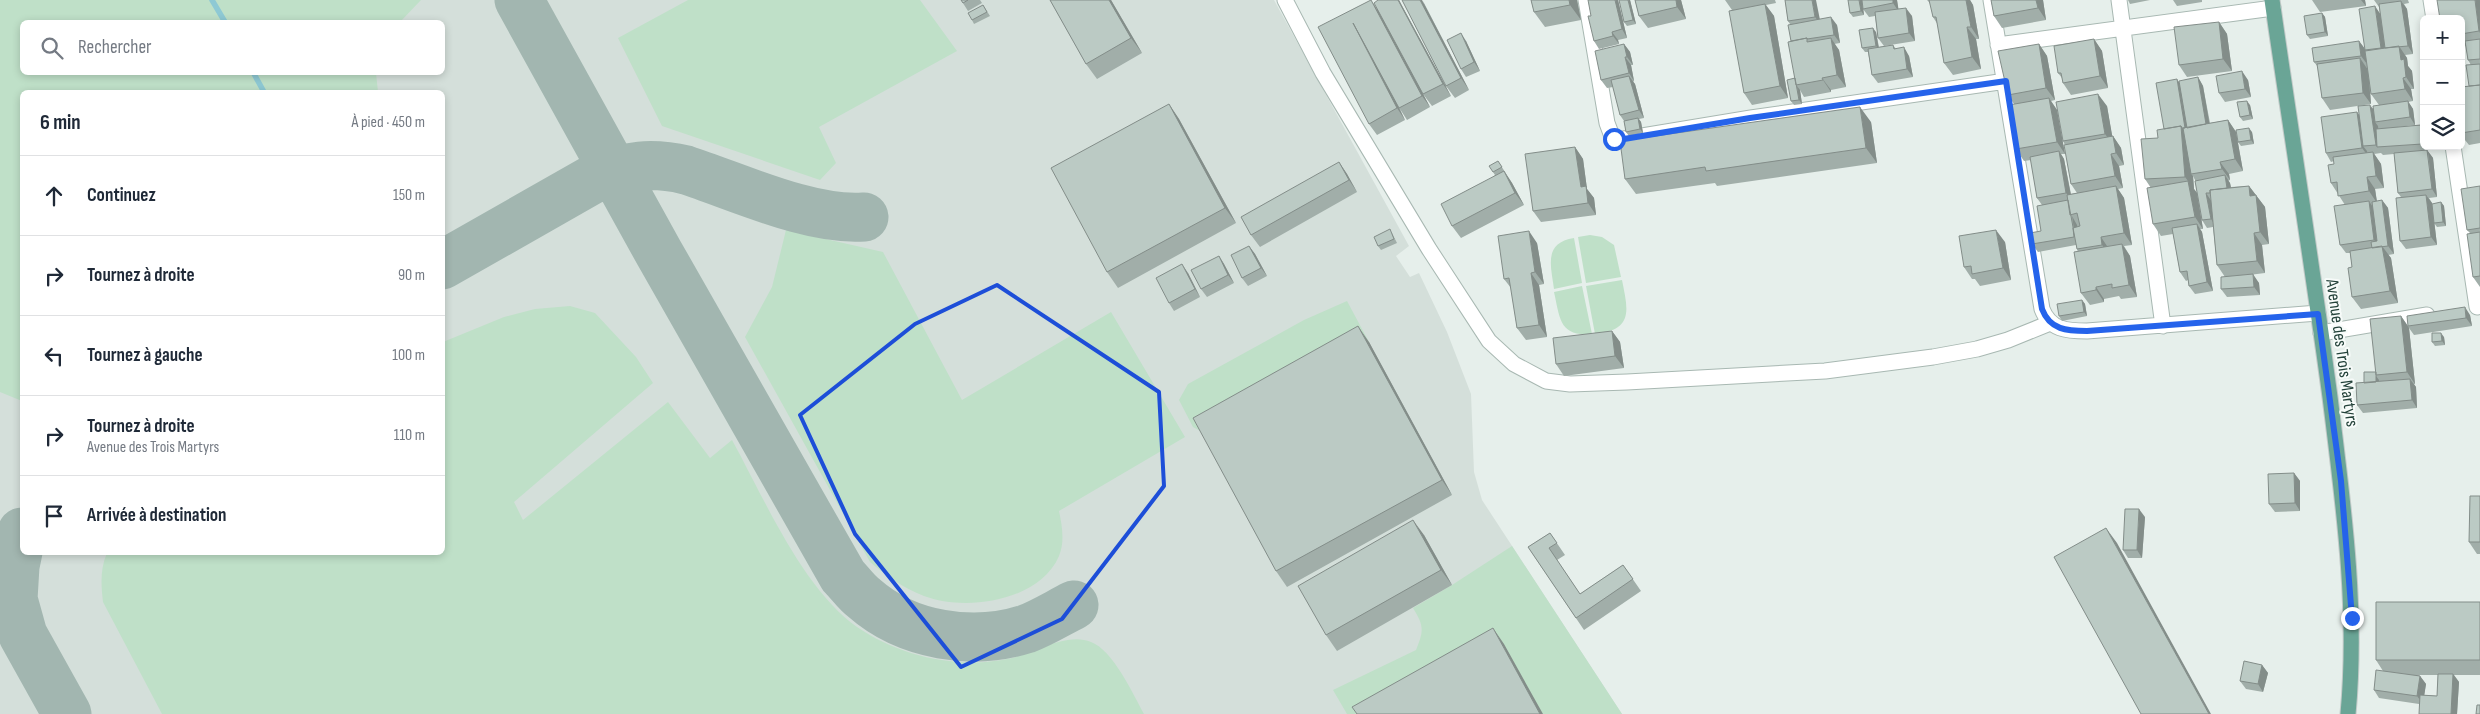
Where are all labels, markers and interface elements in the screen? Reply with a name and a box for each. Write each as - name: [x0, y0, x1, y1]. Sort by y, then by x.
- map controls: [2420, 15, 2465, 150]
- button: +: [2420, 15, 2465, 60]
- search box: [20, 20, 445, 75]
- icon: search: [38, 34, 66, 62]
- text: Rechercher: [78, 36, 152, 59]
- button: −: [2420, 60, 2465, 105]
- button: layers: [2420, 105, 2465, 150]
- text: 6 min: [40, 110, 81, 135]
- text: À pied · 450 m: [352, 113, 425, 132]
- route start: [1603, 128, 1626, 151]
- icon: ahead: [40, 182, 68, 210]
- text: Continuez: [87, 184, 156, 207]
- text: 150 m: [393, 186, 425, 205]
- icon: right: [40, 262, 68, 290]
- text: Tournez à droite: [87, 264, 195, 287]
- text: 90 m: [398, 266, 425, 285]
- street label: Avenue des Trois Martyrs: [2321, 277, 2363, 428]
- icon: left: [40, 342, 68, 370]
- text: Tournez à gauche: [87, 344, 203, 367]
- text: 100 m: [392, 346, 425, 365]
- text: Tournez à droite: [87, 415, 195, 438]
- icon: right: [40, 422, 68, 450]
- text: 110 m: [394, 426, 425, 445]
- text: Avenue des Trois Martyrs: [87, 438, 219, 457]
- icon: arrive: [40, 502, 68, 530]
- text: Arrivée à destination: [87, 504, 227, 527]
- route end: [2341, 607, 2364, 630]

